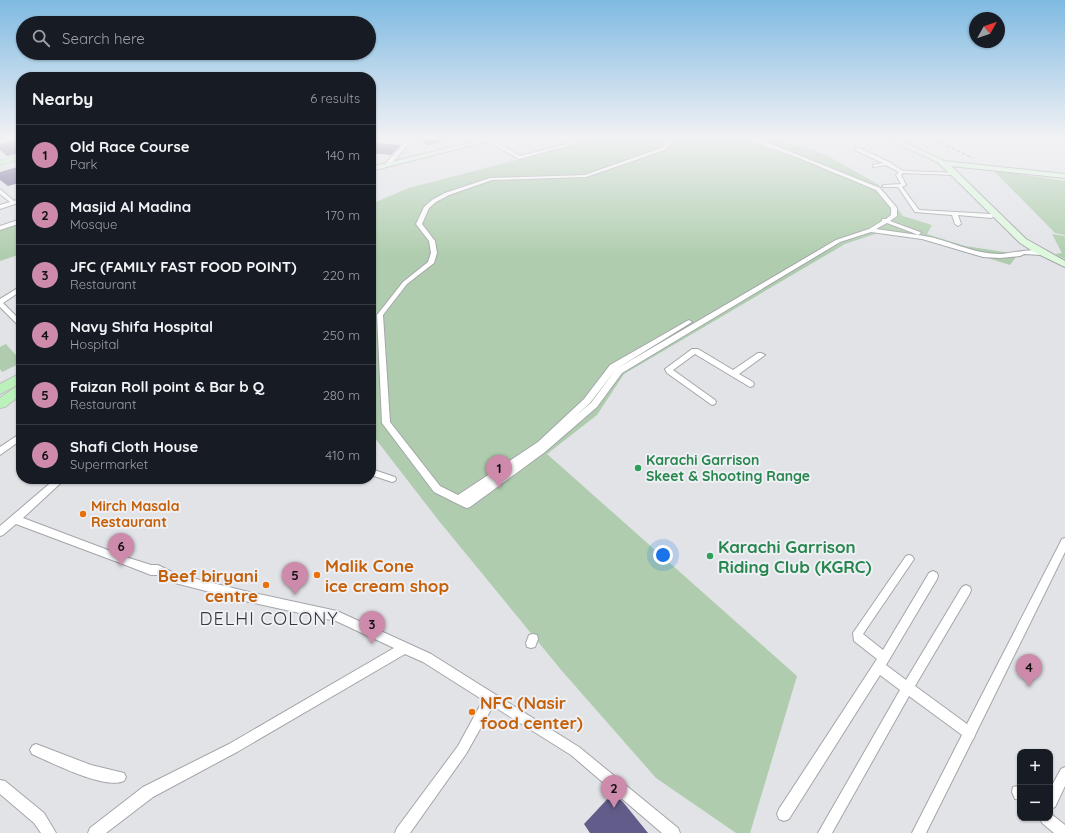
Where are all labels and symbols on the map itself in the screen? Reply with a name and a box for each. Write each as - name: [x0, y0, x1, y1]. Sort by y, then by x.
- north arrow: [969, 12, 1005, 48]
- place label: Karachi Garrison Skeet & Shooting Range: [646, 451, 810, 485]
- pin: 1: [486, 455, 512, 488]
- marker: Karachi Garrison Skeet & Shooting Range: [633, 463, 643, 473]
- place label: Mirch Masala Restaurant: [91, 497, 179, 531]
- marker: Mirch Masala Restaurant: [78, 509, 88, 519]
- pin: 6: [108, 533, 134, 566]
- place label: Karachi Garrison Riding Club (KGRC): [718, 536, 871, 577]
- your location: [653, 545, 673, 565]
- marker: Karachi Garrison Riding Club (KGRC): [705, 551, 715, 561]
- place label: Malik Cone ice cream shop: [325, 555, 449, 596]
- pin: 5: [282, 562, 308, 595]
- place label: Beef biryani centre: [158, 565, 258, 606]
- marker: Malik Cone ice cream shop: [312, 570, 322, 580]
- marker: Beef biryani centre: [261, 580, 271, 590]
- district label: DELHI COLONY: [199, 607, 339, 630]
- pin: 3: [359, 611, 385, 644]
- pin: 4: [1016, 654, 1042, 687]
- place label: NFC (Nasir food center): [480, 692, 583, 733]
- marker: NFC (Nasir food center): [467, 707, 477, 717]
- pin: 2: [601, 775, 627, 808]

